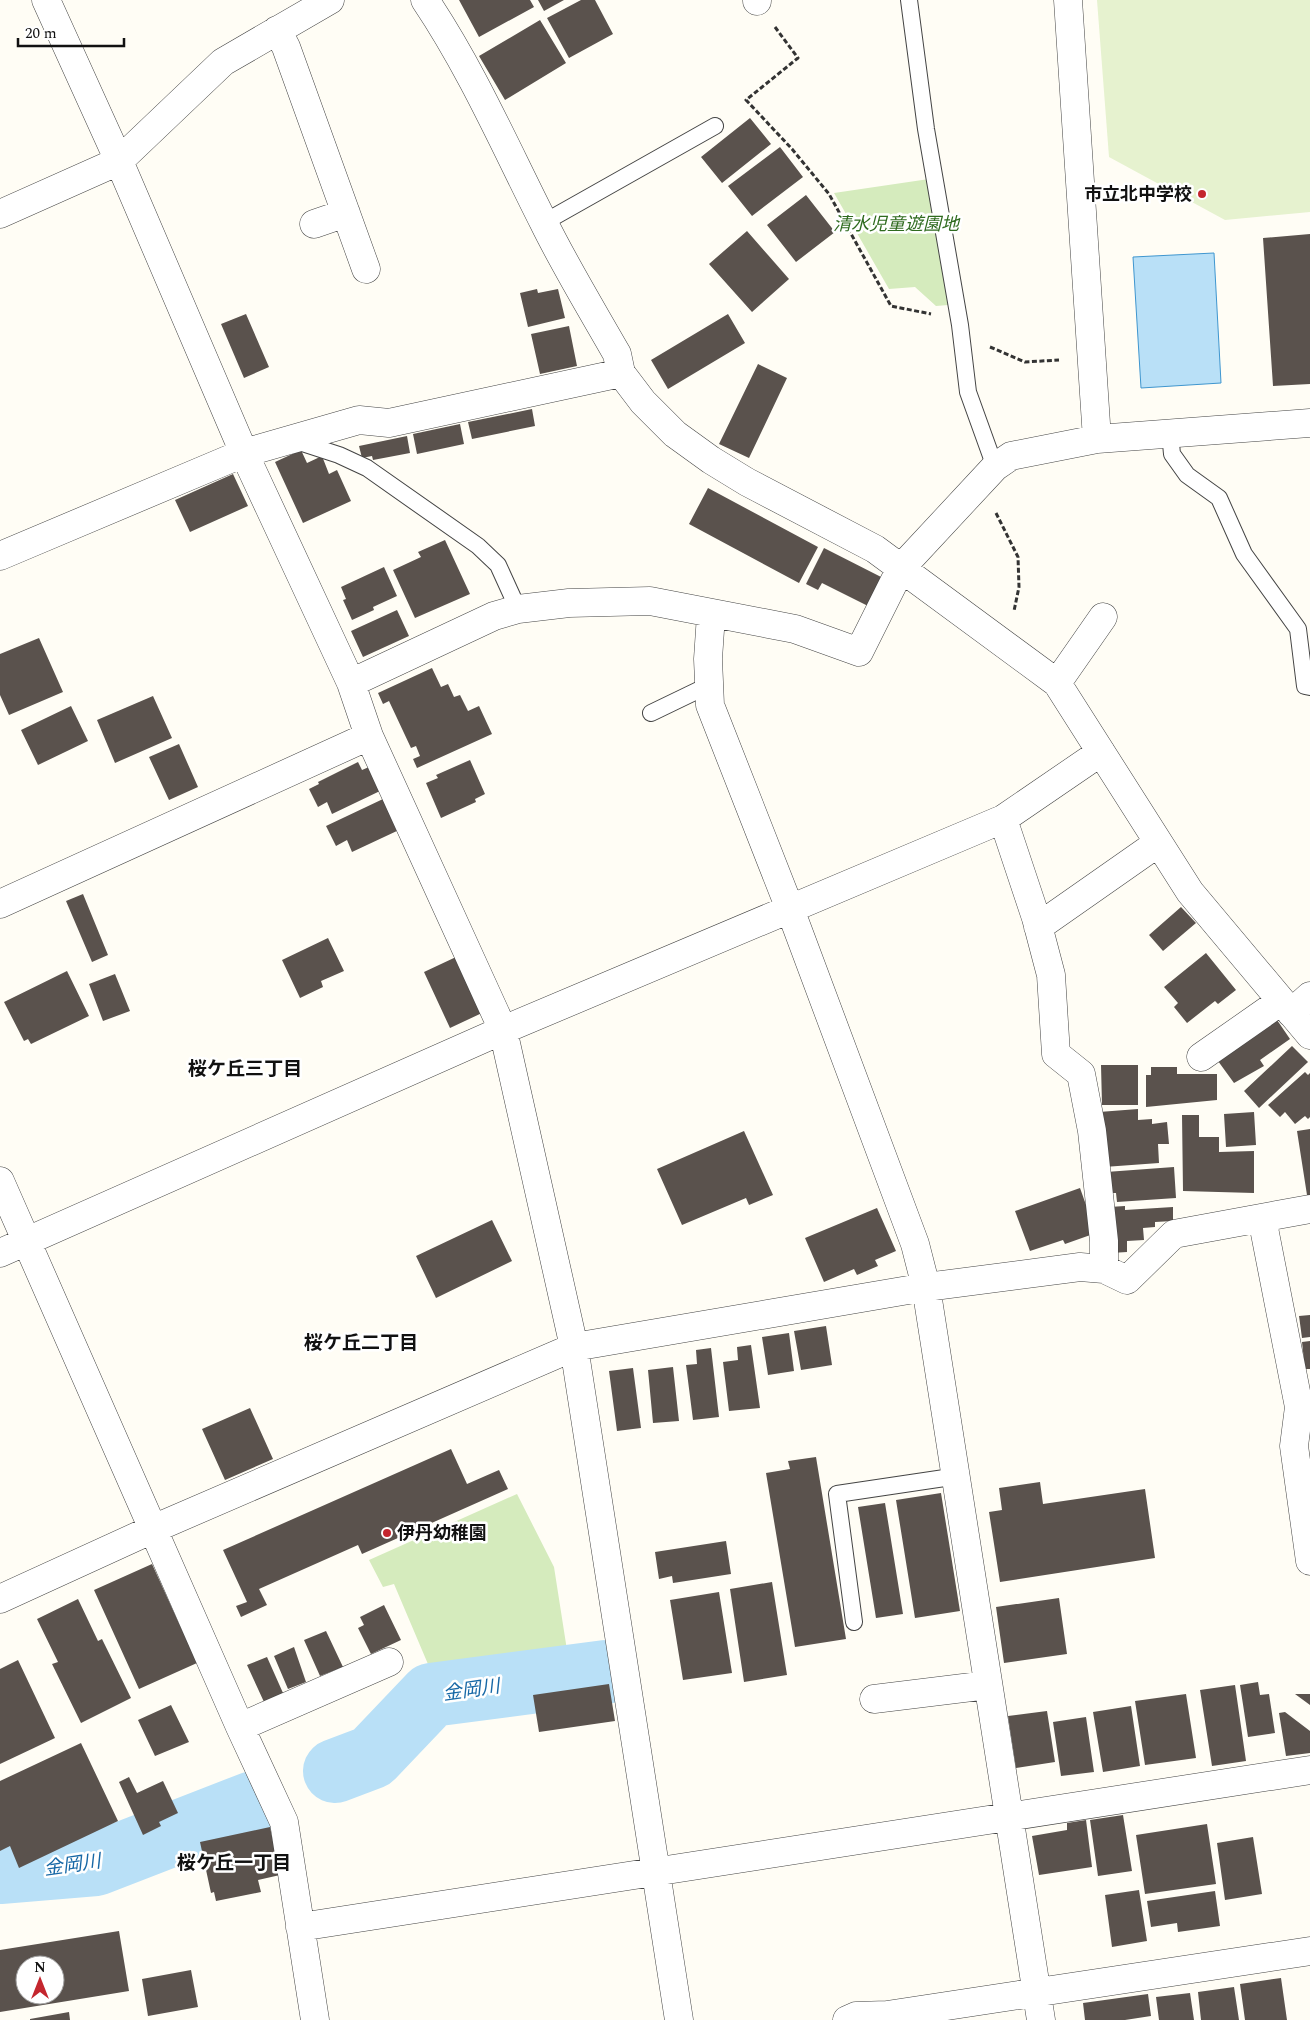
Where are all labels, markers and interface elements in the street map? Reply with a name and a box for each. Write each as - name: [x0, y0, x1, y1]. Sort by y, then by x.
- scale bar: [18, 15, 124, 47]
- text: 20 m: [25, 22, 57, 45]
- place label: 市立北中学校: [1084, 181, 1192, 208]
- marker: 市立北中学校: [1196, 188, 1208, 200]
- park label: 清水児童遊園地: [833, 211, 961, 238]
- district label: 桜ケ丘三丁目: [188, 1055, 302, 1084]
- district label: 桜ケ丘二丁目: [304, 1329, 418, 1358]
- place label: 伊丹幼稚園: [397, 1520, 487, 1547]
- marker: 伊丹幼稚園: [381, 1527, 393, 1539]
- water label: 金岡川: [441, 1672, 503, 1709]
- water label: 金岡川: [42, 1847, 104, 1884]
- district label: 桜ケ丘一丁目: [177, 1849, 291, 1878]
- north arrow: [15, 1955, 65, 2005]
- text: N: [34, 1957, 46, 1978]

